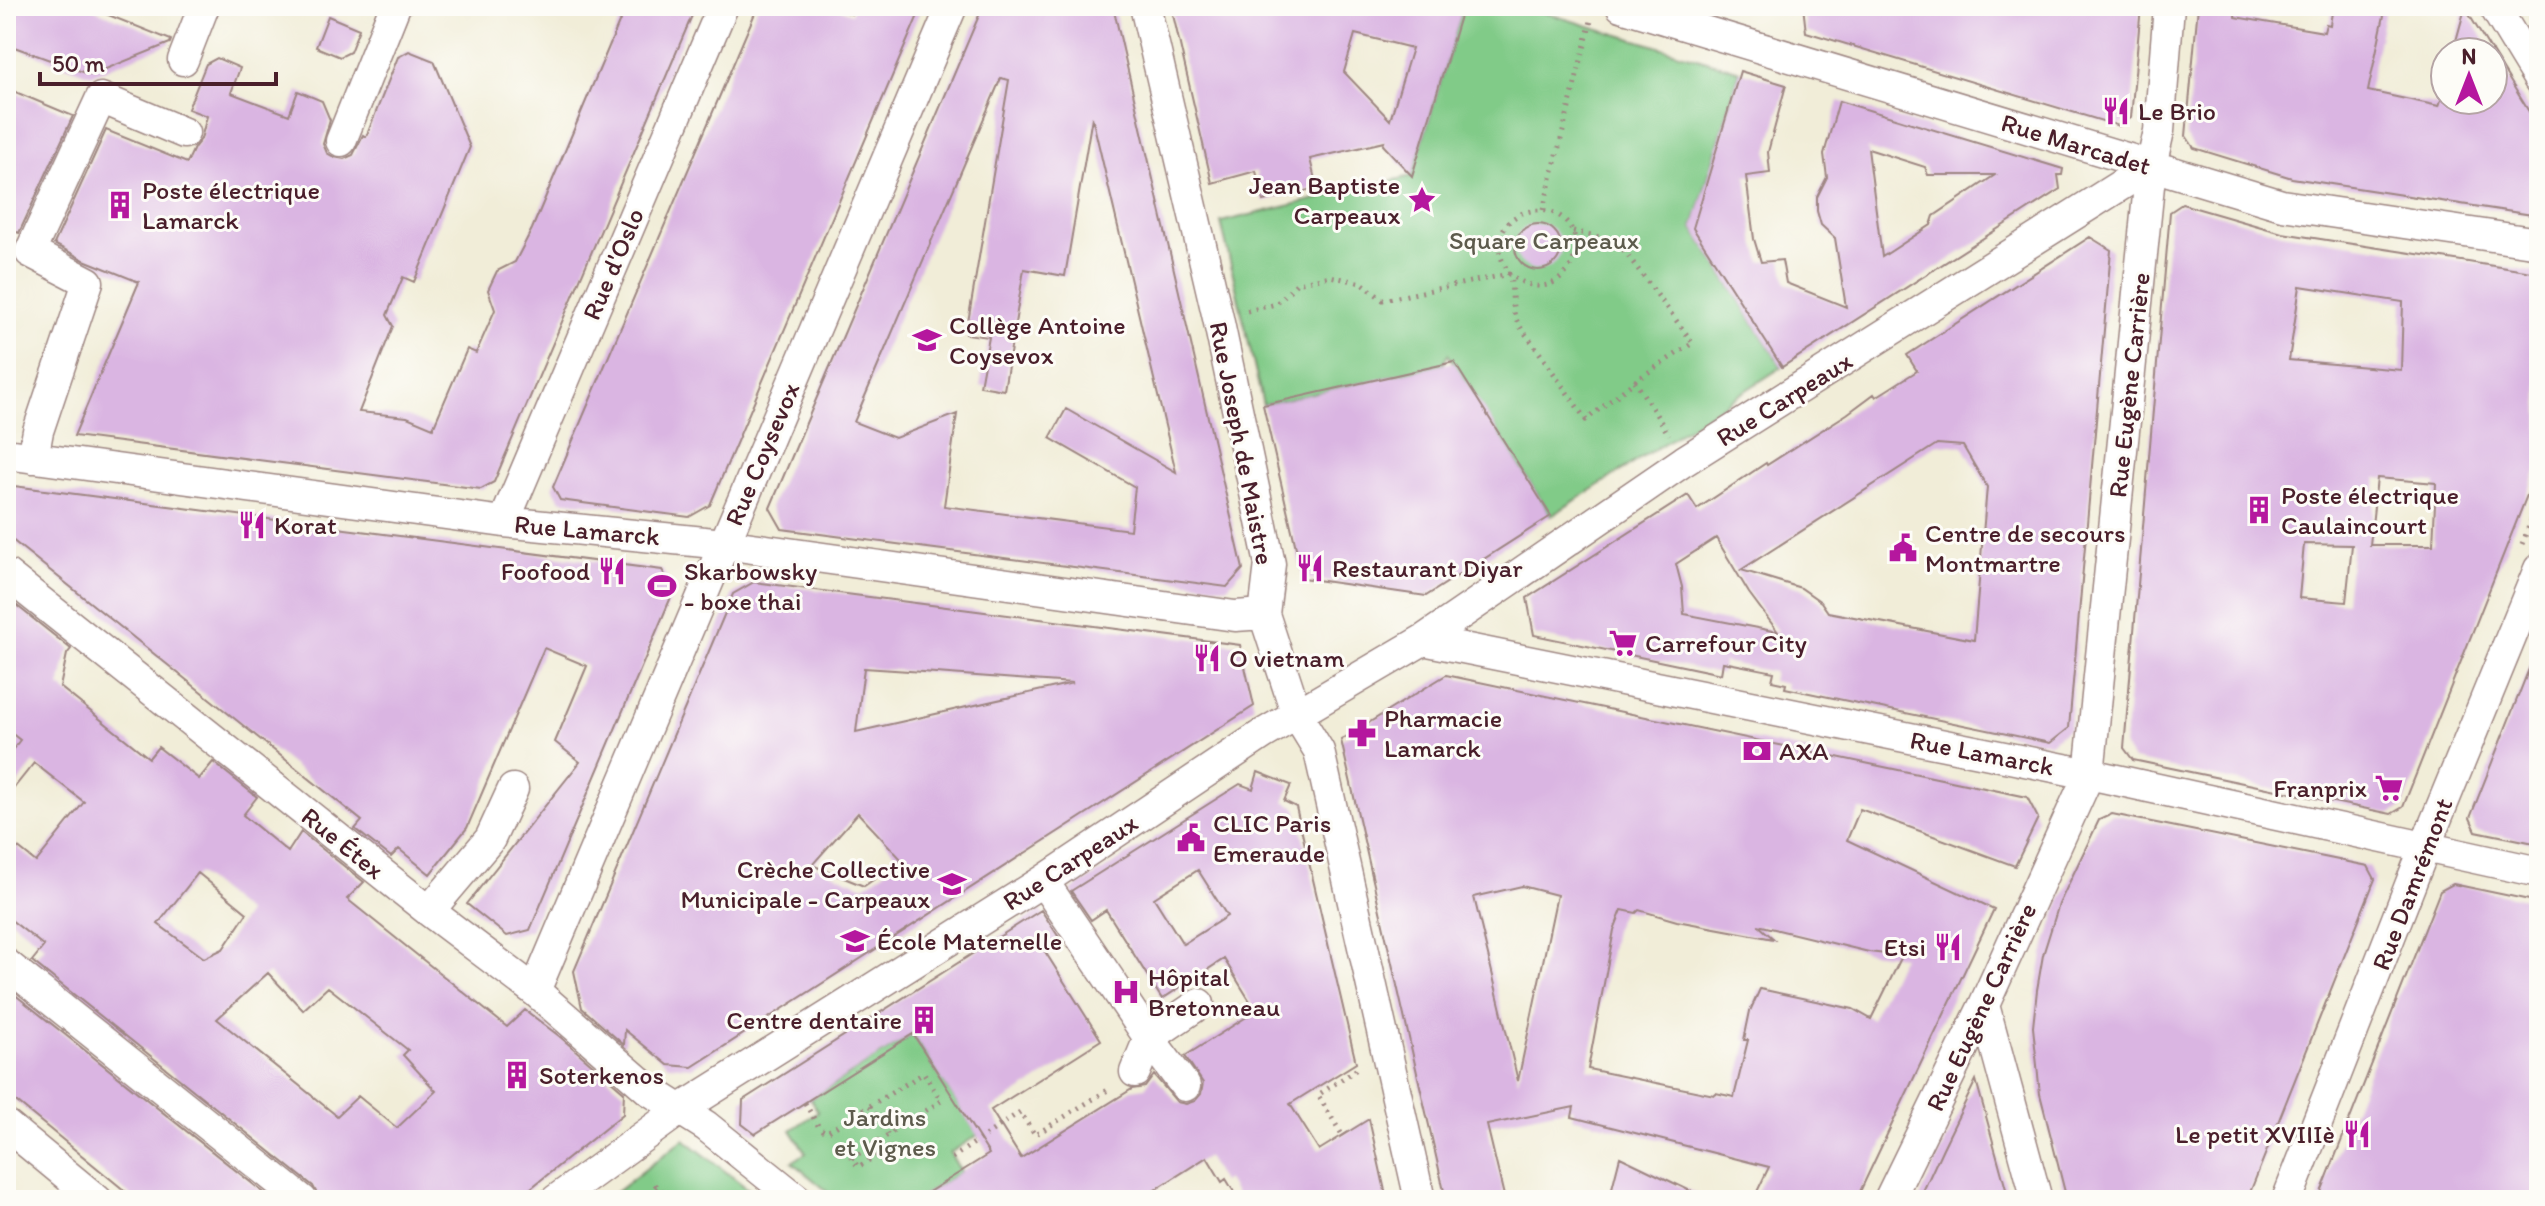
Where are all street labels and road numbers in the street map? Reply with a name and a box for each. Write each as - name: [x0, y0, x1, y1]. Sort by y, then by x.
- street label: Rue Marcadet: [1997, 106, 2155, 182]
- street label: Rue d'Oslo: [575, 203, 651, 325]
- street label: Rue Eugène Carrière: [2101, 271, 2157, 499]
- street label: Rue Joseph de Maistre: [1203, 319, 1281, 567]
- street label: Rue Carpeaux: [1710, 345, 1858, 453]
- street label: Rue Coysevox: [717, 377, 807, 530]
- street label: Rue Lamarck: [513, 508, 662, 552]
- street label: Rue Lamarck: [1907, 723, 2057, 783]
- street label: Rue Damrémont: [2364, 793, 2460, 975]
- street label: Rue Étex: [295, 800, 391, 886]
- street label: Rue Carpeaux: [997, 807, 1143, 917]
- street label: Rue Eugène Carrière: [1919, 898, 2043, 1116]

